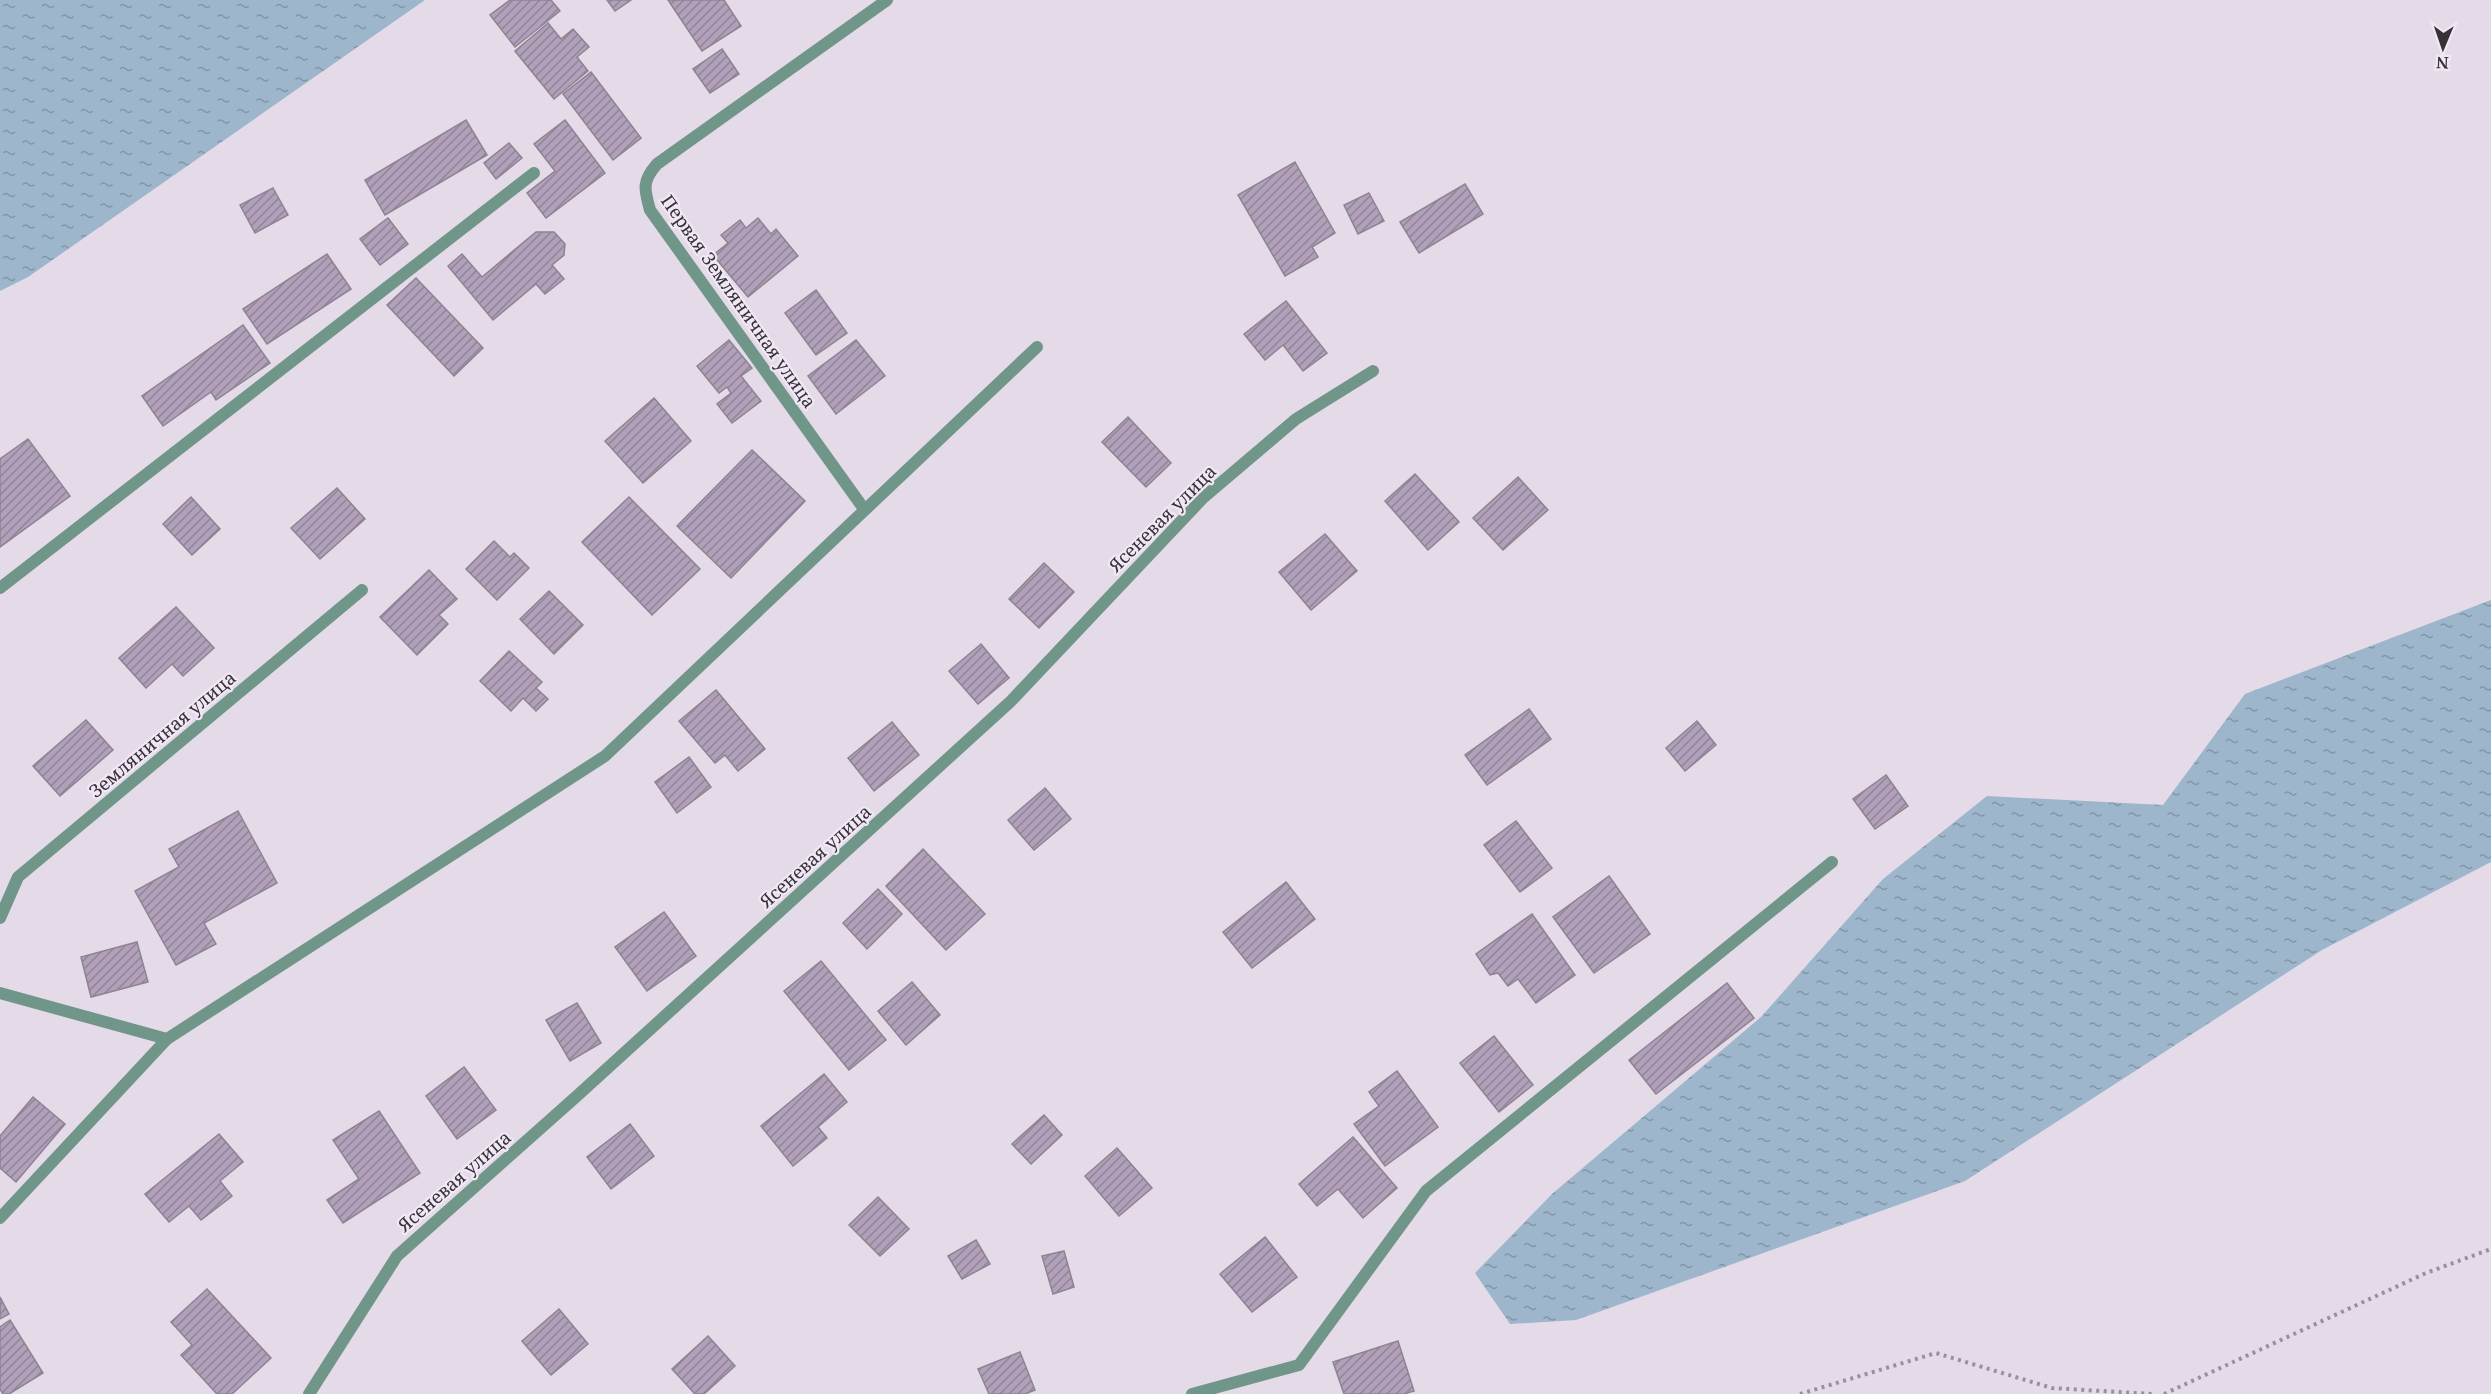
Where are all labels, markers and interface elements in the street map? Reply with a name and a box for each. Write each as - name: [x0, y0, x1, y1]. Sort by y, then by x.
- north arrow: [2413, 18, 2473, 78]
- text: N: [2435, 52, 2449, 74]
- street label: Первая Земляничная улица: [656, 190, 822, 412]
- street label: Ясеневая улица: [1102, 459, 1221, 578]
- street label: Земляничная улица: [83, 665, 241, 803]
- street label: Ясеневая улица: [753, 799, 876, 913]
- street label: Ясеневая улица: [391, 1125, 516, 1238]

